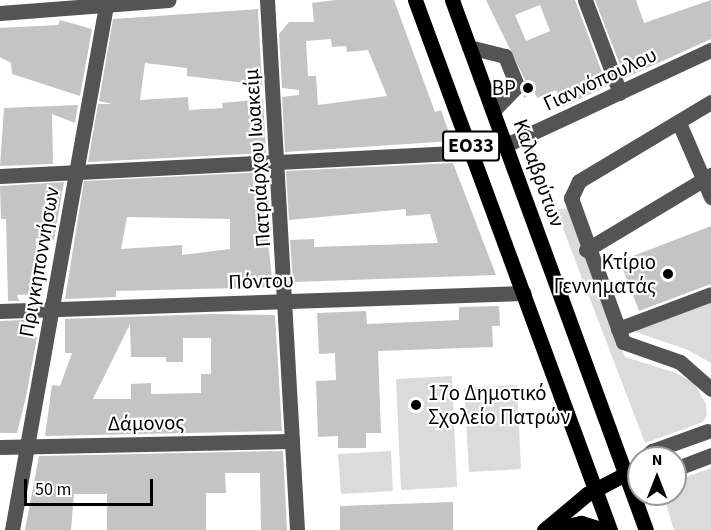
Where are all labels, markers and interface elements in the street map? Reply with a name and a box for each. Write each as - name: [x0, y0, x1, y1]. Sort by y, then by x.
- street label: Γιαννόπουλου: [539, 42, 661, 116]
- street label: Πατριάρχου Ιωακείμ: [238, 68, 276, 248]
- place label: BP: [492, 75, 516, 101]
- marker: BP: [521, 81, 535, 95]
- street label: Καλαβρύτων: [508, 116, 570, 230]
- road number: ΕΟ33: [441, 129, 501, 163]
- street label: Πριγκηποννήσων: [13, 185, 65, 339]
- place label: Κτίριο Γεννηματάς: [554, 249, 656, 299]
- street label: Πόντου: [228, 267, 294, 295]
- marker: Κτίριο Γεννηματάς: [661, 267, 675, 281]
- place label: 17ο Δημοτικό Σχολείο Πατρών: [428, 380, 570, 430]
- marker: 17ο Δημοτικό Σχολείο Πατρών: [409, 398, 423, 412]
- street label: Δάμονος: [107, 410, 185, 436]
- north arrow: [627, 446, 687, 506]
- text: N: [652, 449, 662, 471]
- scale bar: [27, 467, 156, 505]
- text: 50 m: [35, 477, 71, 502]

